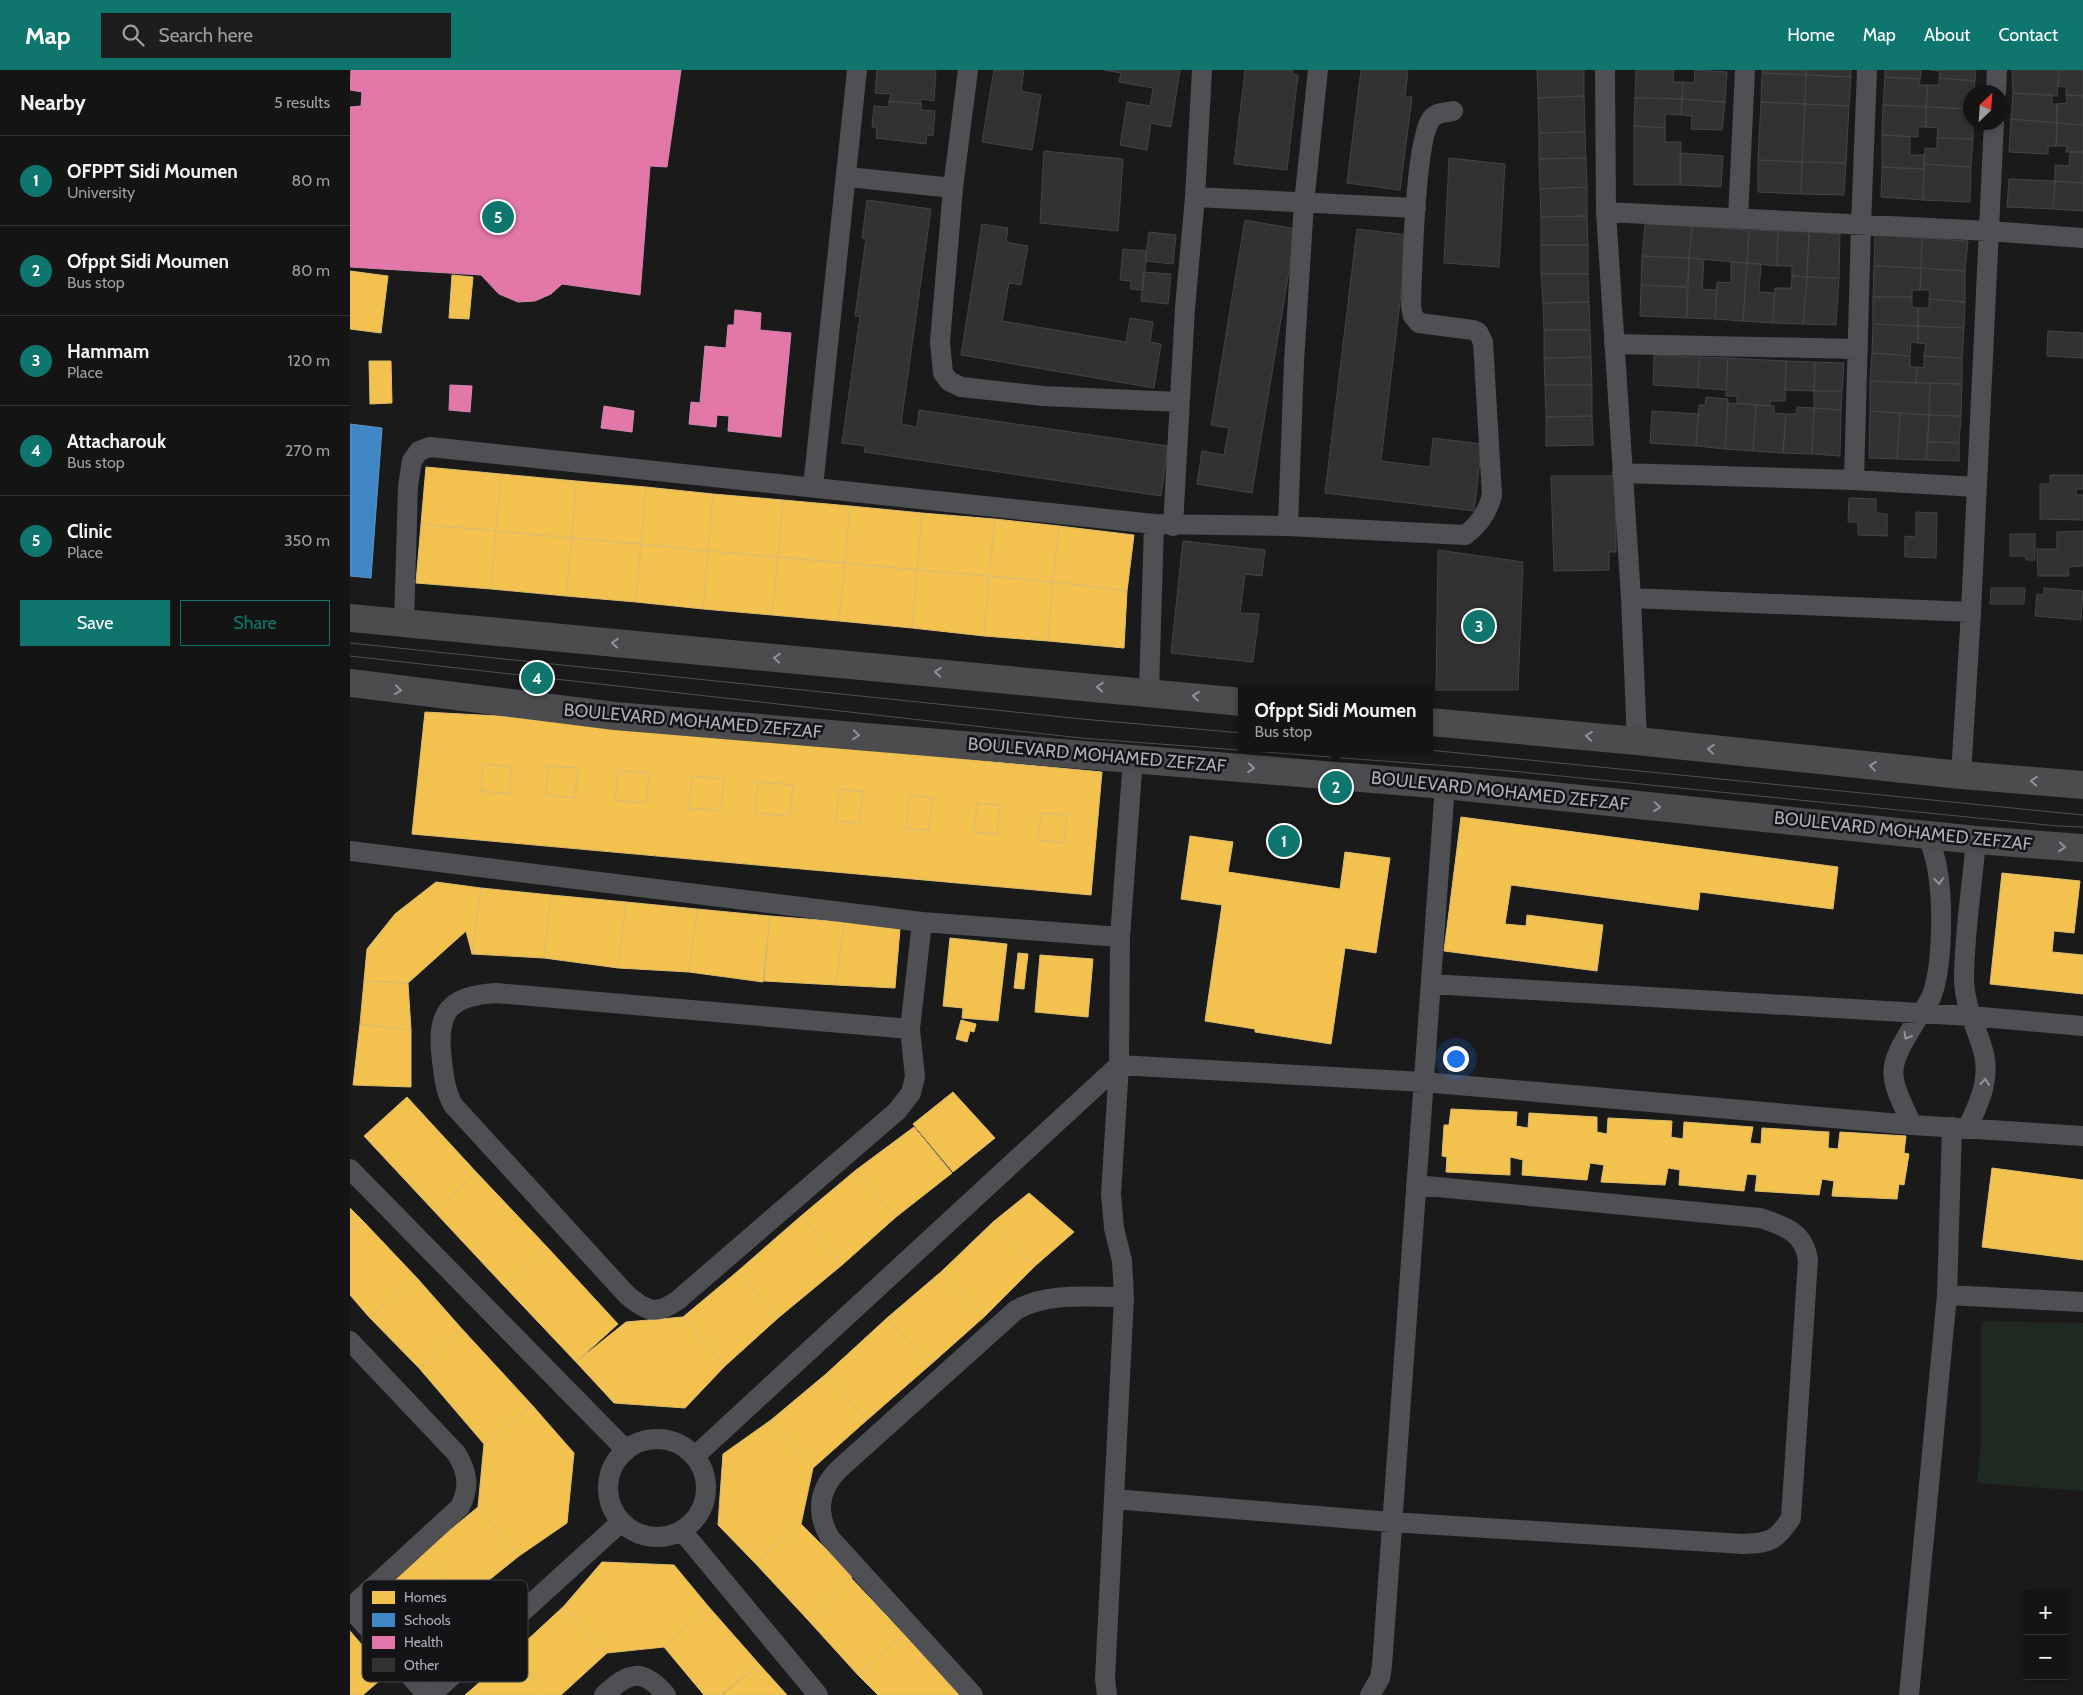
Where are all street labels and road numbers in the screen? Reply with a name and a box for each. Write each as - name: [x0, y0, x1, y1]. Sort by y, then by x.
- street label: BOULEVARD MOHAMED ZEFZAF: [563, 699, 824, 743]
- street label: BOULEVARD MOHAMED ZEFZAF: [967, 733, 1228, 777]
- street label: BOULEVARD MOHAMED ZEFZAF: [1370, 767, 1631, 816]
- street label: BOULEVARD MOHAMED ZEFZAF: [1773, 807, 2034, 856]

